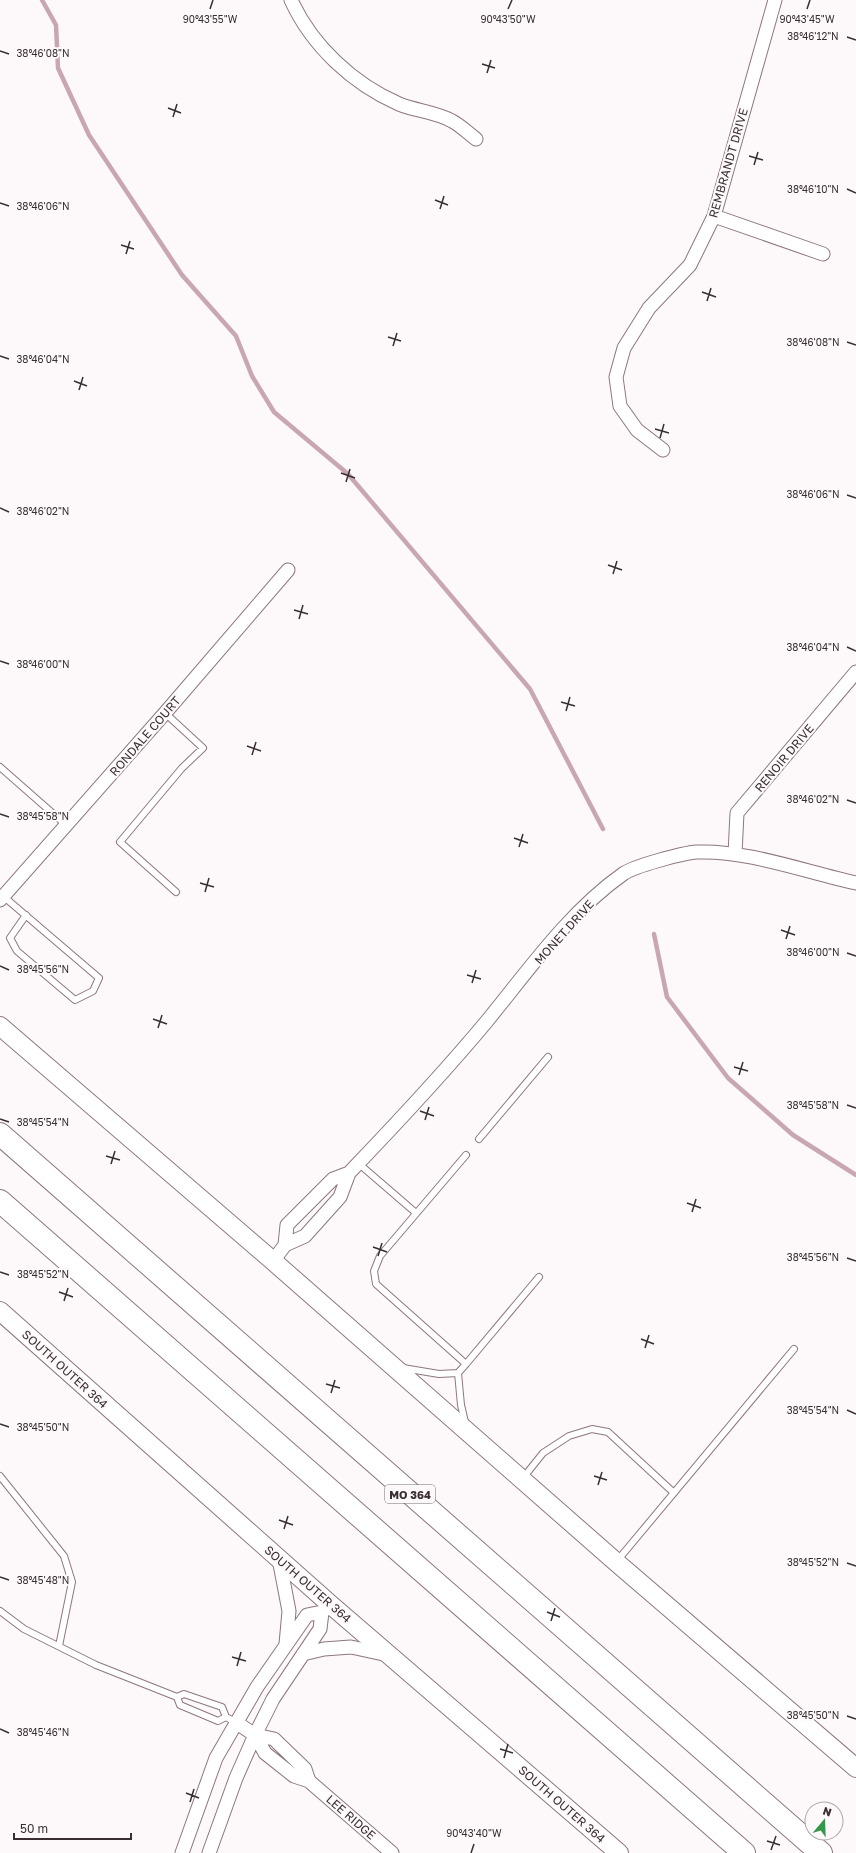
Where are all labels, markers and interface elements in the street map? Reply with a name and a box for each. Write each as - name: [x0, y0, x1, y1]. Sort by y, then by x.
- text: 90°43'55"W: [183, 13, 238, 25]
- text: 90°43'50"W: [480, 13, 536, 25]
- text: 90°43'45"W: [780, 13, 835, 25]
- text: 38°46'12"N: [787, 30, 839, 42]
- text: 38°46'08"N: [16, 47, 70, 59]
- street label: REMBRANDT DRIVE: [705, 106, 751, 220]
- text: 38°46'10"N: [787, 183, 839, 195]
- text: 38°46'06"N: [16, 200, 70, 212]
- text: 38°46'08"N: [786, 336, 840, 348]
- text: 38°46'04"N: [16, 353, 70, 365]
- text: 38°46'06"N: [786, 488, 840, 500]
- text: 38°46'02"N: [17, 505, 69, 517]
- text: 38°46'04"N: [786, 641, 840, 653]
- text: 38°46'00"N: [16, 658, 70, 670]
- street label: RONDALE COURT: [106, 693, 184, 779]
- street label: RENOIR DRIVE: [751, 721, 817, 795]
- text: 38°46'02"N: [787, 793, 839, 805]
- text: 38°45'58"N: [17, 810, 69, 822]
- street label: MONET DRIVE: [531, 897, 597, 967]
- text: 38°46'00"N: [786, 946, 840, 958]
- text: 38°45'56"N: [17, 963, 69, 975]
- text: 38°45'58"N: [787, 1099, 839, 1111]
- text: 38°45'54"N: [17, 1116, 69, 1128]
- text: 38°45'56"N: [787, 1251, 839, 1263]
- text: 38°45'52"N: [17, 1268, 69, 1280]
- street label: SOUTH OUTER 364: [19, 1327, 111, 1411]
- text: 38°45'54"N: [787, 1404, 839, 1416]
- text: 38°45'50"N: [17, 1421, 69, 1433]
- road number: MO 364: [385, 1485, 435, 1503]
- street label: SOUTH OUTER 364: [262, 1542, 354, 1626]
- text: 38°45'52"N: [787, 1556, 839, 1568]
- text: 38°45'48"N: [17, 1574, 69, 1586]
- text: 38°45'50"N: [787, 1709, 839, 1721]
- text: 38°45'46"N: [17, 1726, 69, 1738]
- street label: SOUTH OUTER 364: [516, 1762, 608, 1846]
- street label: LEE RIDGE: [323, 1791, 379, 1843]
- north arrow: [804, 1801, 844, 1841]
- text: N: [821, 1804, 833, 1819]
- scale bar: [14, 1815, 131, 1841]
- text: 50 m: [20, 1821, 48, 1836]
- text: 90°43'40"W: [446, 1827, 502, 1839]

